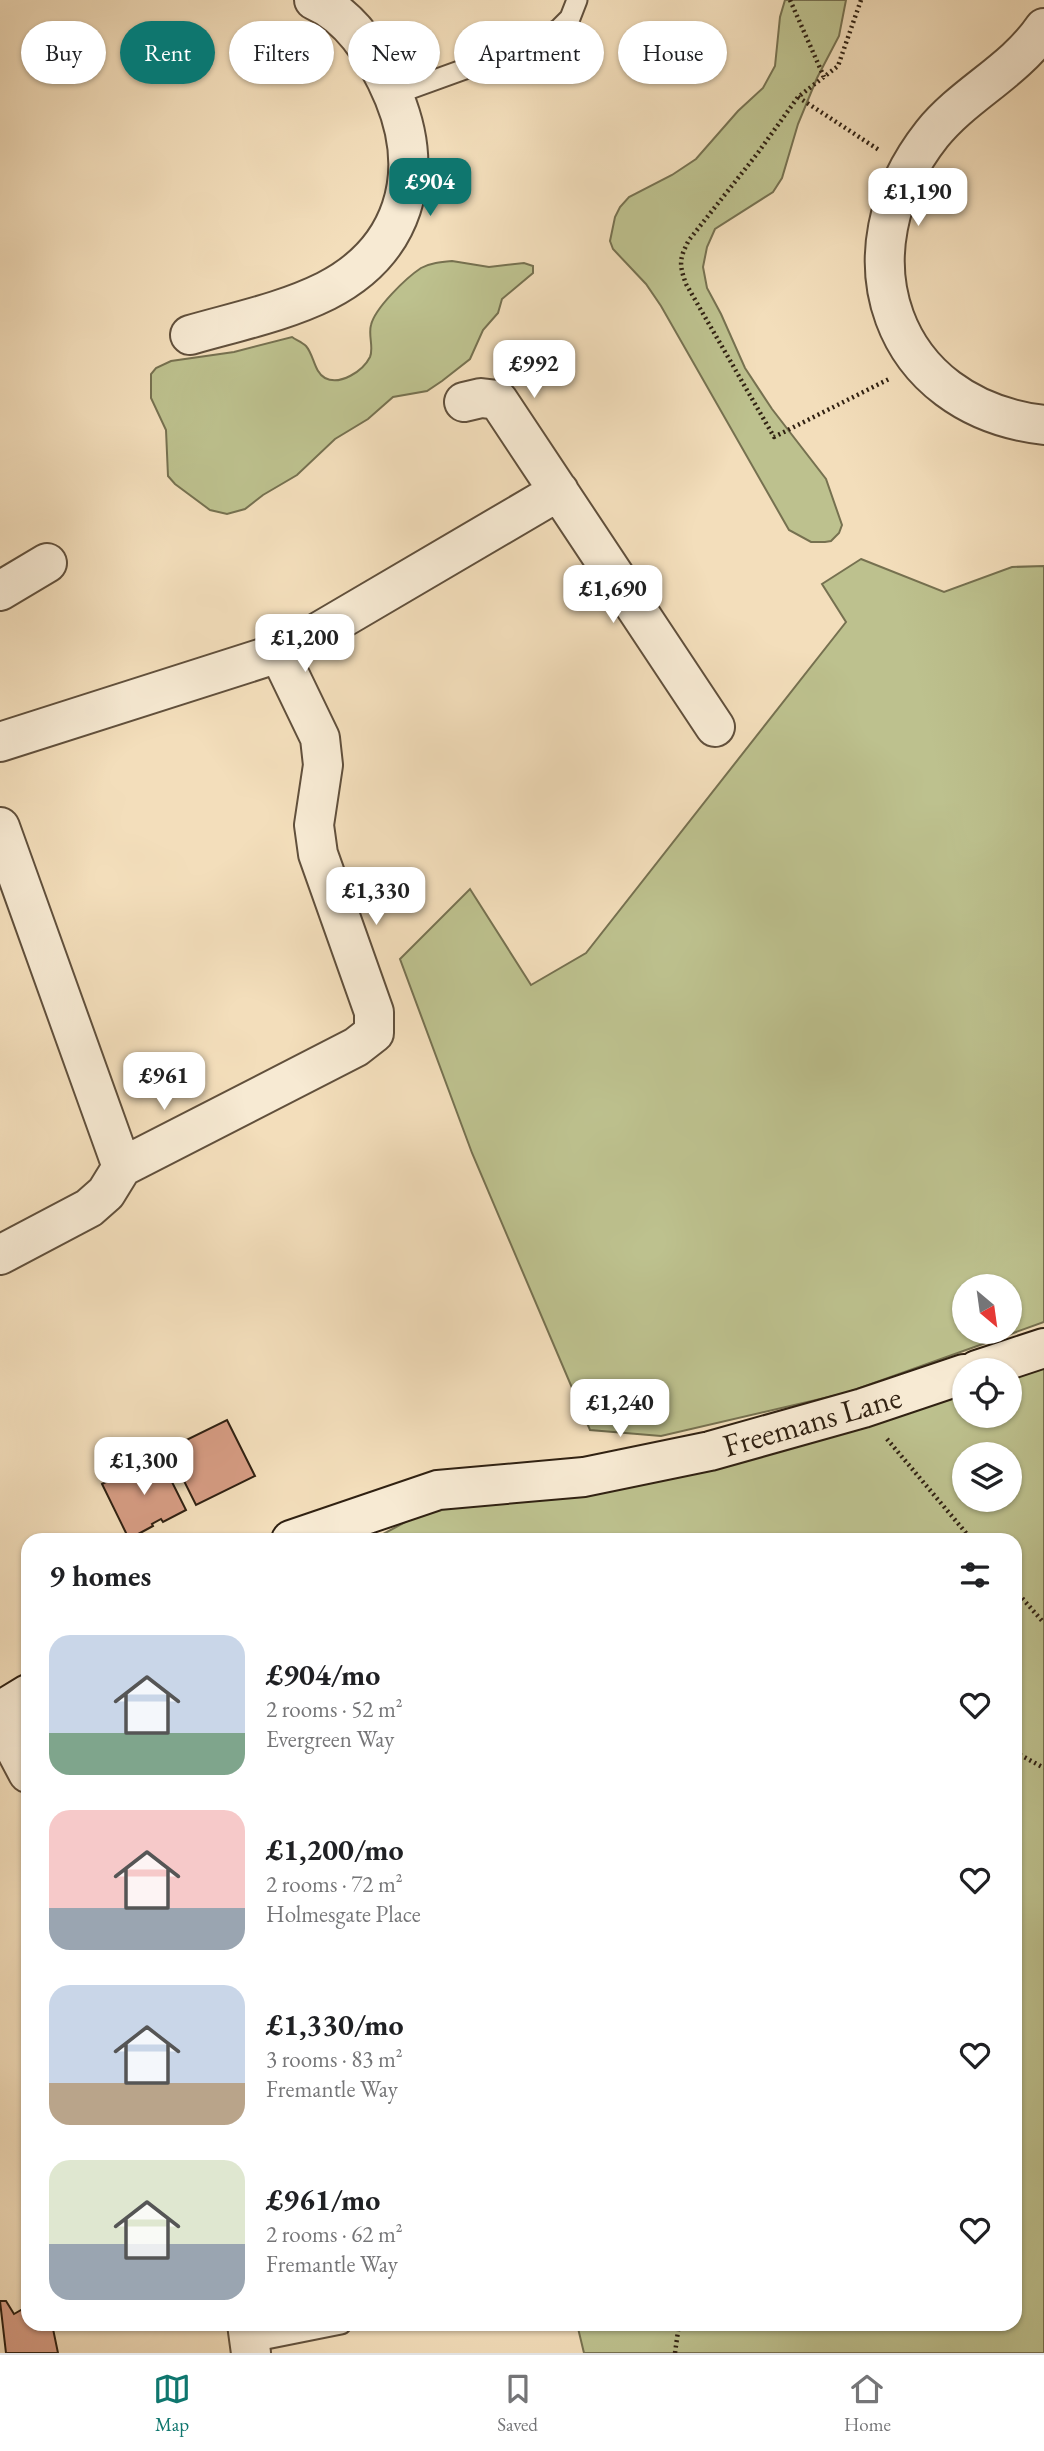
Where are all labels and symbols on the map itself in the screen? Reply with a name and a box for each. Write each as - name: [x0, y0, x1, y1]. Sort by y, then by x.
- pin: £904: [389, 158, 471, 218]
- pin: £1,190: [861, 168, 975, 228]
- pin: £992: [493, 340, 575, 400]
- pin: £1,690: [556, 566, 670, 625]
- pin: £1,200: [248, 614, 362, 674]
- pin: £1,330: [319, 867, 433, 927]
- pin: £961: [123, 1052, 205, 1112]
- north arrow: [952, 1274, 1022, 1344]
- street label: Freemans Lane: [718, 1375, 906, 1467]
- pin: £1,240: [563, 1380, 677, 1439]
- pin: £1,300: [87, 1438, 201, 1497]

